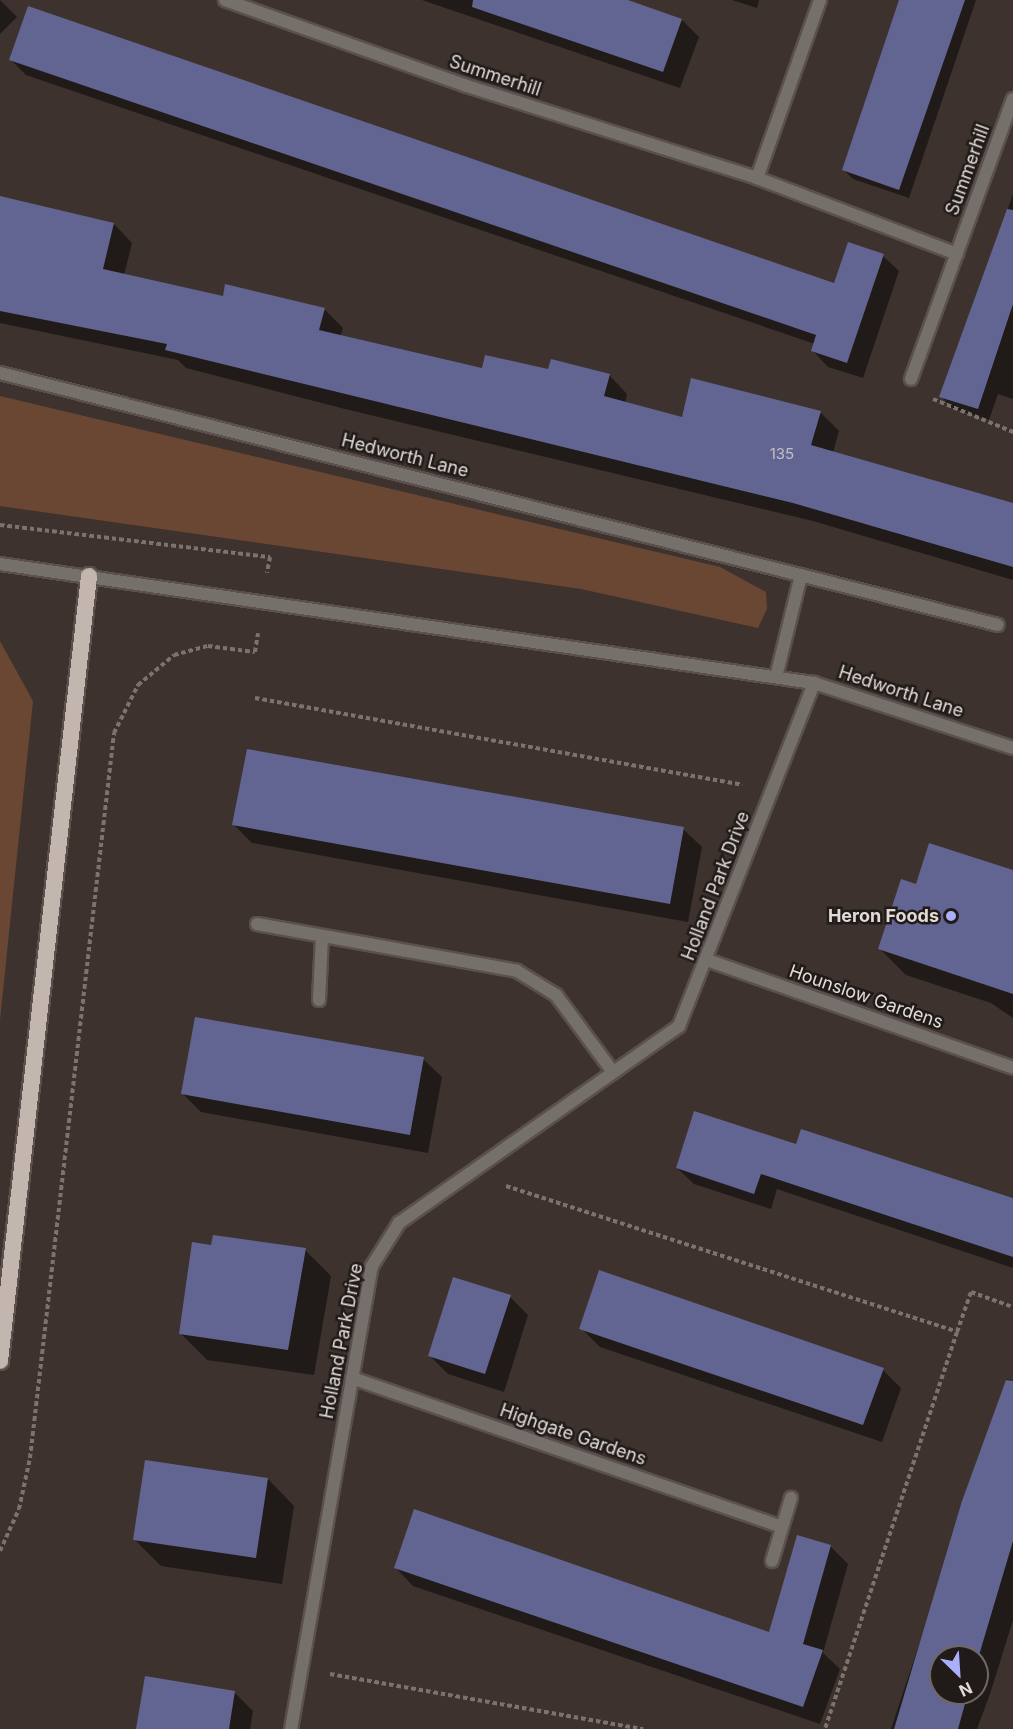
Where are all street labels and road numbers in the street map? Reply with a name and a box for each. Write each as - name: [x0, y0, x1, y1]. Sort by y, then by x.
- street label: Summerhill: [446, 51, 544, 101]
- street label: Summerhill: [942, 122, 994, 218]
- street label: Hedworth Lane: [339, 430, 471, 482]
- street label: Hedworth Lane: [836, 662, 966, 722]
- street label: Holland Park Drive: [678, 808, 754, 964]
- street label: Hounslow Gardens: [786, 961, 946, 1033]
- street label: Holland Park Drive: [316, 1261, 368, 1421]
- street label: Highgate Gardens: [497, 1400, 649, 1470]

